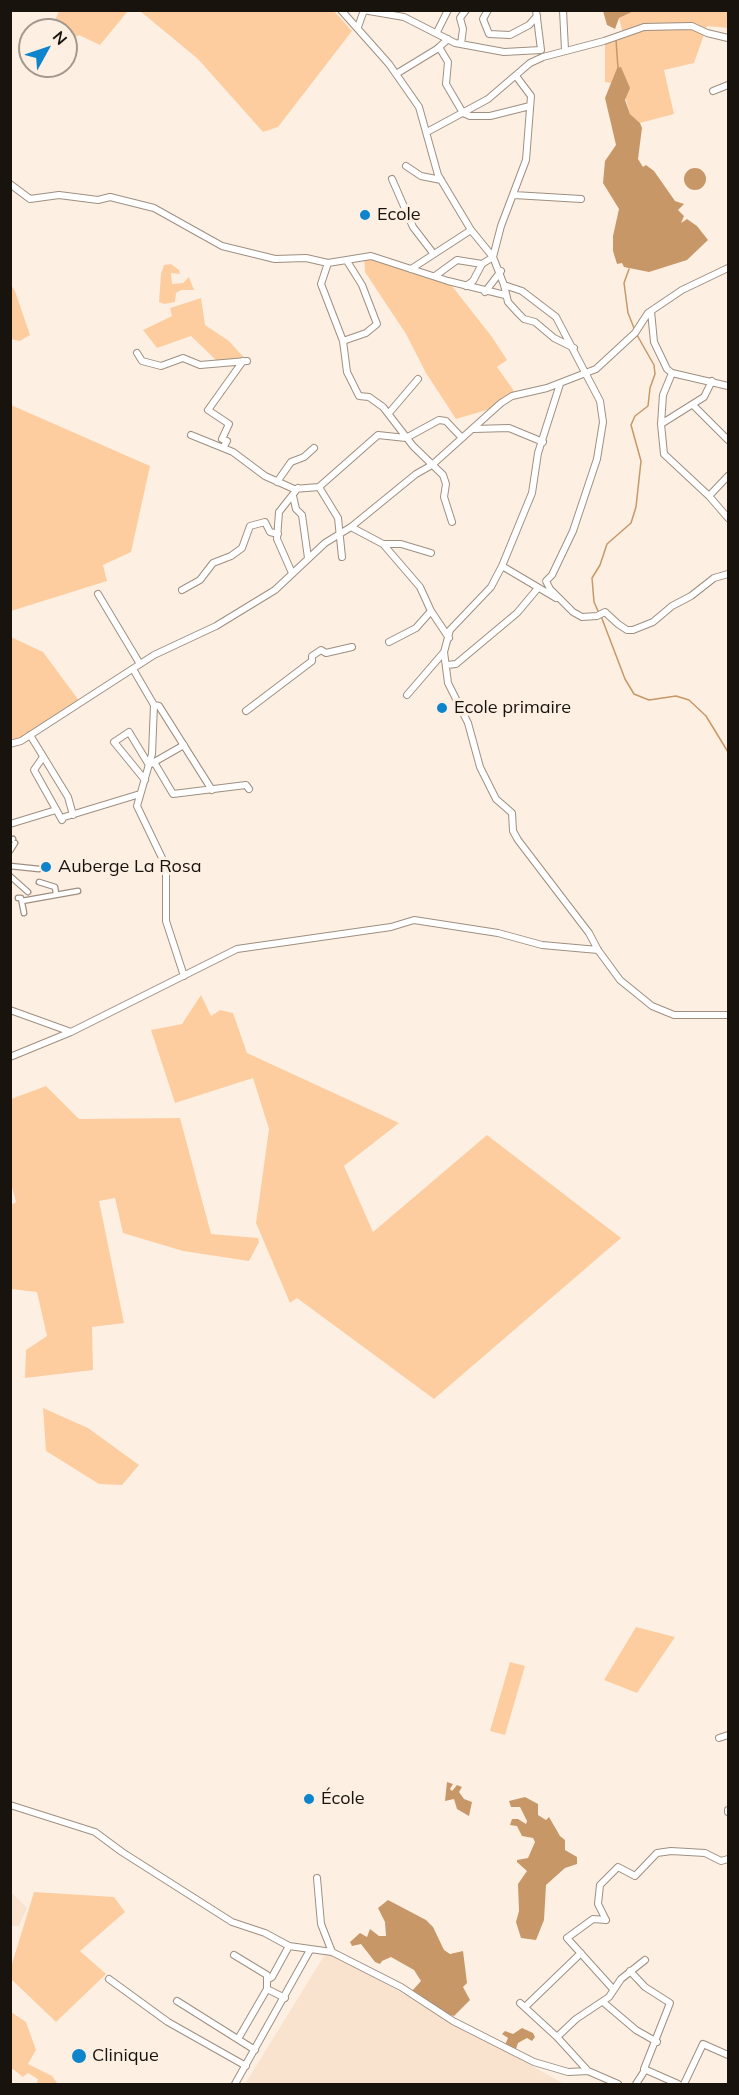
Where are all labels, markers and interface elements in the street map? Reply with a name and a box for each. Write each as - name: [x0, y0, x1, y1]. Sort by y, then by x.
- north arrow: [18, 18, 78, 78]
- text: N: [49, 27, 72, 49]
- place label: Ecole: [377, 204, 421, 226]
- marker: Ecole: [358, 208, 372, 222]
- place label: Ecole primaire: [454, 697, 571, 719]
- marker: Ecole primaire: [435, 701, 449, 715]
- place label: Auberge La Rosa: [58, 856, 202, 878]
- marker: Auberge La Rosa: [39, 860, 53, 874]
- place label: École: [321, 1788, 365, 1810]
- marker: École: [302, 1792, 316, 1806]
- place label: Clinique: [92, 2045, 159, 2067]
- marker: Clinique: [70, 2047, 88, 2065]

